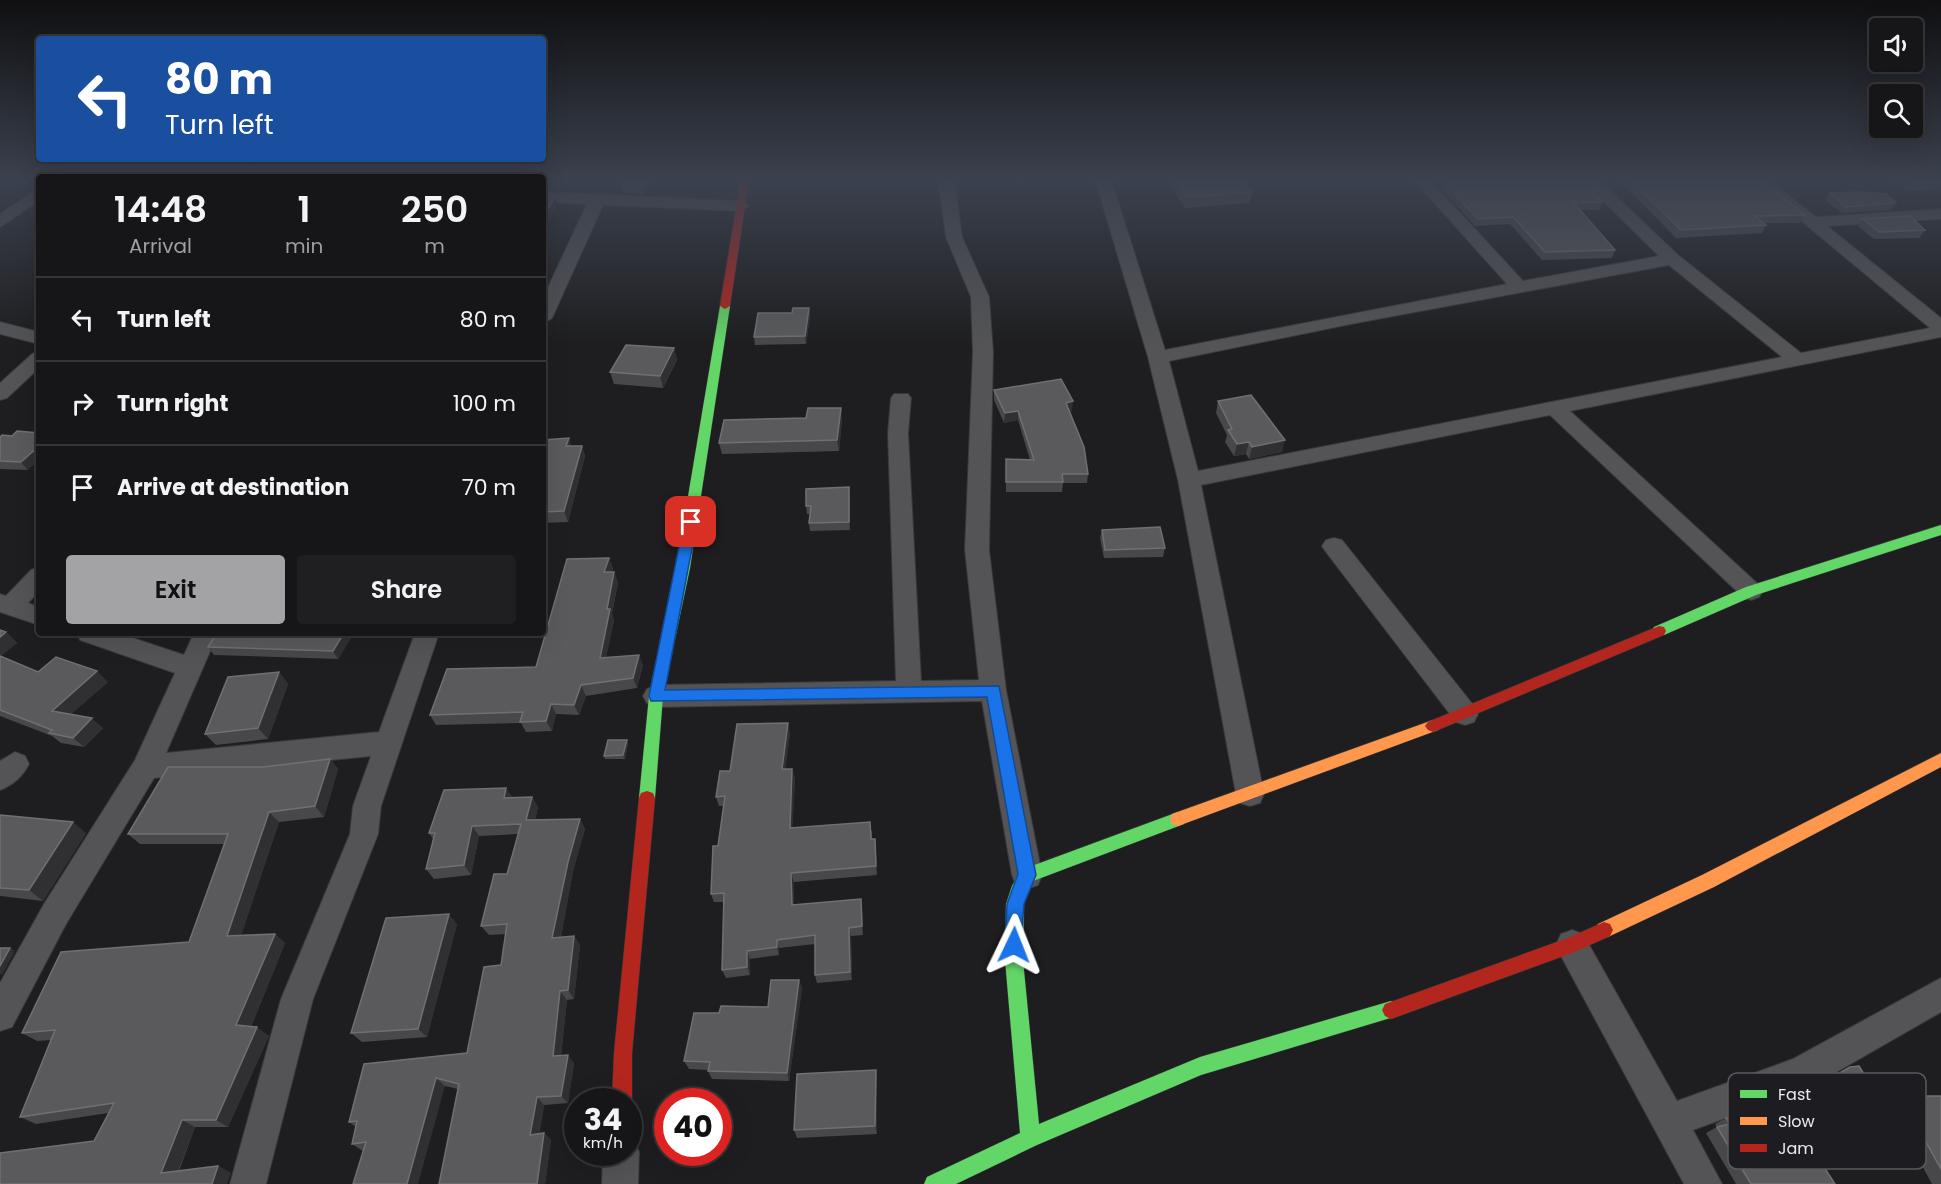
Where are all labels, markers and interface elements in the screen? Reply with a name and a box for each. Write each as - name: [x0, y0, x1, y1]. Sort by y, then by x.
- map controls: [1869, 18, 1923, 138]
- button: sound: [1869, 18, 1923, 72]
- text: 80 m: [165, 50, 273, 109]
- icon: left: [66, 60, 144, 138]
- button: search: [1869, 84, 1923, 138]
- text: Turn left: [165, 106, 274, 143]
- text: 14:48: [114, 184, 207, 235]
- text: 1: [298, 184, 311, 235]
- text: 250: [401, 184, 468, 235]
- text: Arrival: [129, 232, 192, 260]
- text: min: [285, 232, 323, 260]
- text: m: [424, 232, 445, 260]
- icon: left: [66, 303, 99, 336]
- text: Turn left: [117, 304, 211, 335]
- text: 80 m: [460, 304, 516, 335]
- icon: right: [66, 387, 99, 420]
- text: Turn right: [117, 388, 228, 419]
- text: 100 m: [453, 388, 516, 419]
- icon: arrive: [66, 471, 99, 504]
- text: Arrive at destination: [117, 472, 349, 503]
- text: 70 m: [462, 472, 516, 503]
- pin: [665, 496, 716, 547]
- icon: arrive: [674, 505, 707, 538]
- button: Exit: [66, 555, 285, 624]
- button: Share: [297, 555, 516, 624]
- position arrow: [982, 913, 1046, 977]
- legend: [1728, 1073, 1926, 1169]
- text: Fast: [1778, 1083, 1811, 1106]
- speed limit sign: 40: [654, 1088, 732, 1166]
- text: 34: [584, 1098, 622, 1141]
- text: Slow: [1778, 1110, 1815, 1133]
- text: km/h: [583, 1132, 623, 1153]
- text: Jam: [1778, 1137, 1814, 1160]

